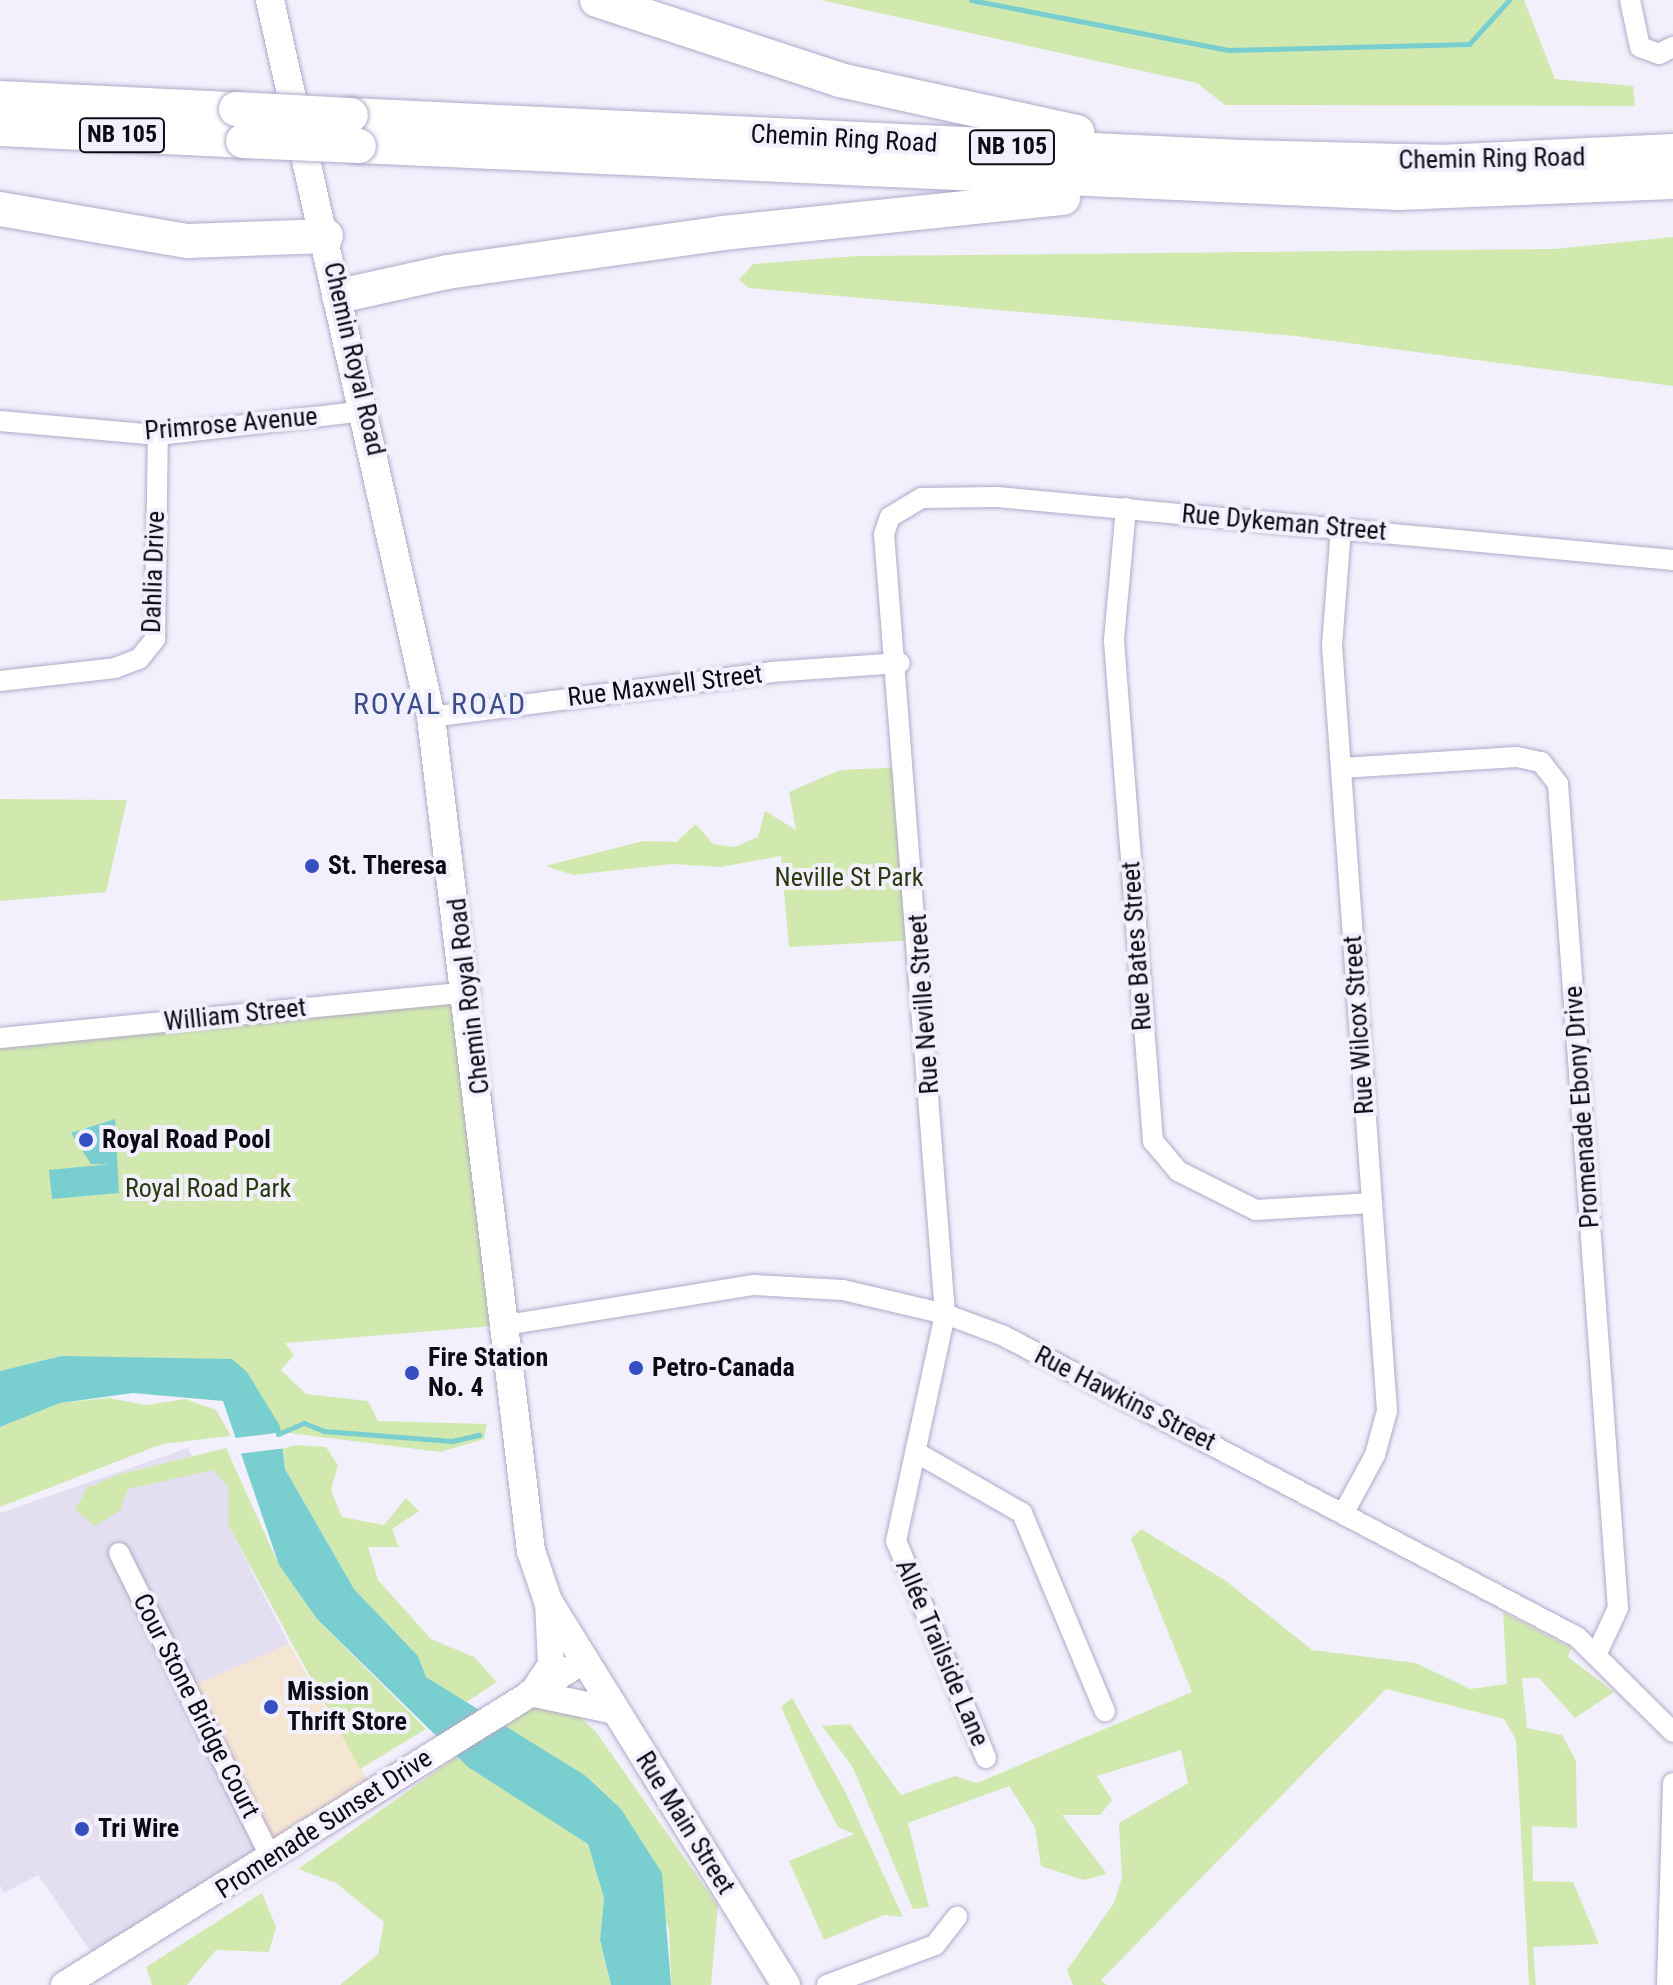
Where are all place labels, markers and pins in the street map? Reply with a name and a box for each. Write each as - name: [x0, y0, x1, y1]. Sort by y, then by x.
- place label: St. Theresa: [328, 850, 448, 882]
- marker: St. Theresa: [303, 857, 321, 875]
- place label: Royal Road Pool: [102, 1124, 271, 1156]
- marker: Royal Road Pool: [77, 1131, 95, 1149]
- place label: Fire Station No. 4: [428, 1342, 548, 1404]
- place label: Petro-Canada: [652, 1352, 795, 1384]
- marker: Petro-Canada: [627, 1359, 645, 1377]
- marker: Fire Station No. 4: [403, 1364, 421, 1382]
- place label: Mission Thrift Store: [287, 1676, 407, 1738]
- marker: Mission Thrift Store: [262, 1698, 280, 1716]
- place label: Tri Wire: [98, 1813, 179, 1845]
- marker: Tri Wire: [73, 1820, 91, 1838]

